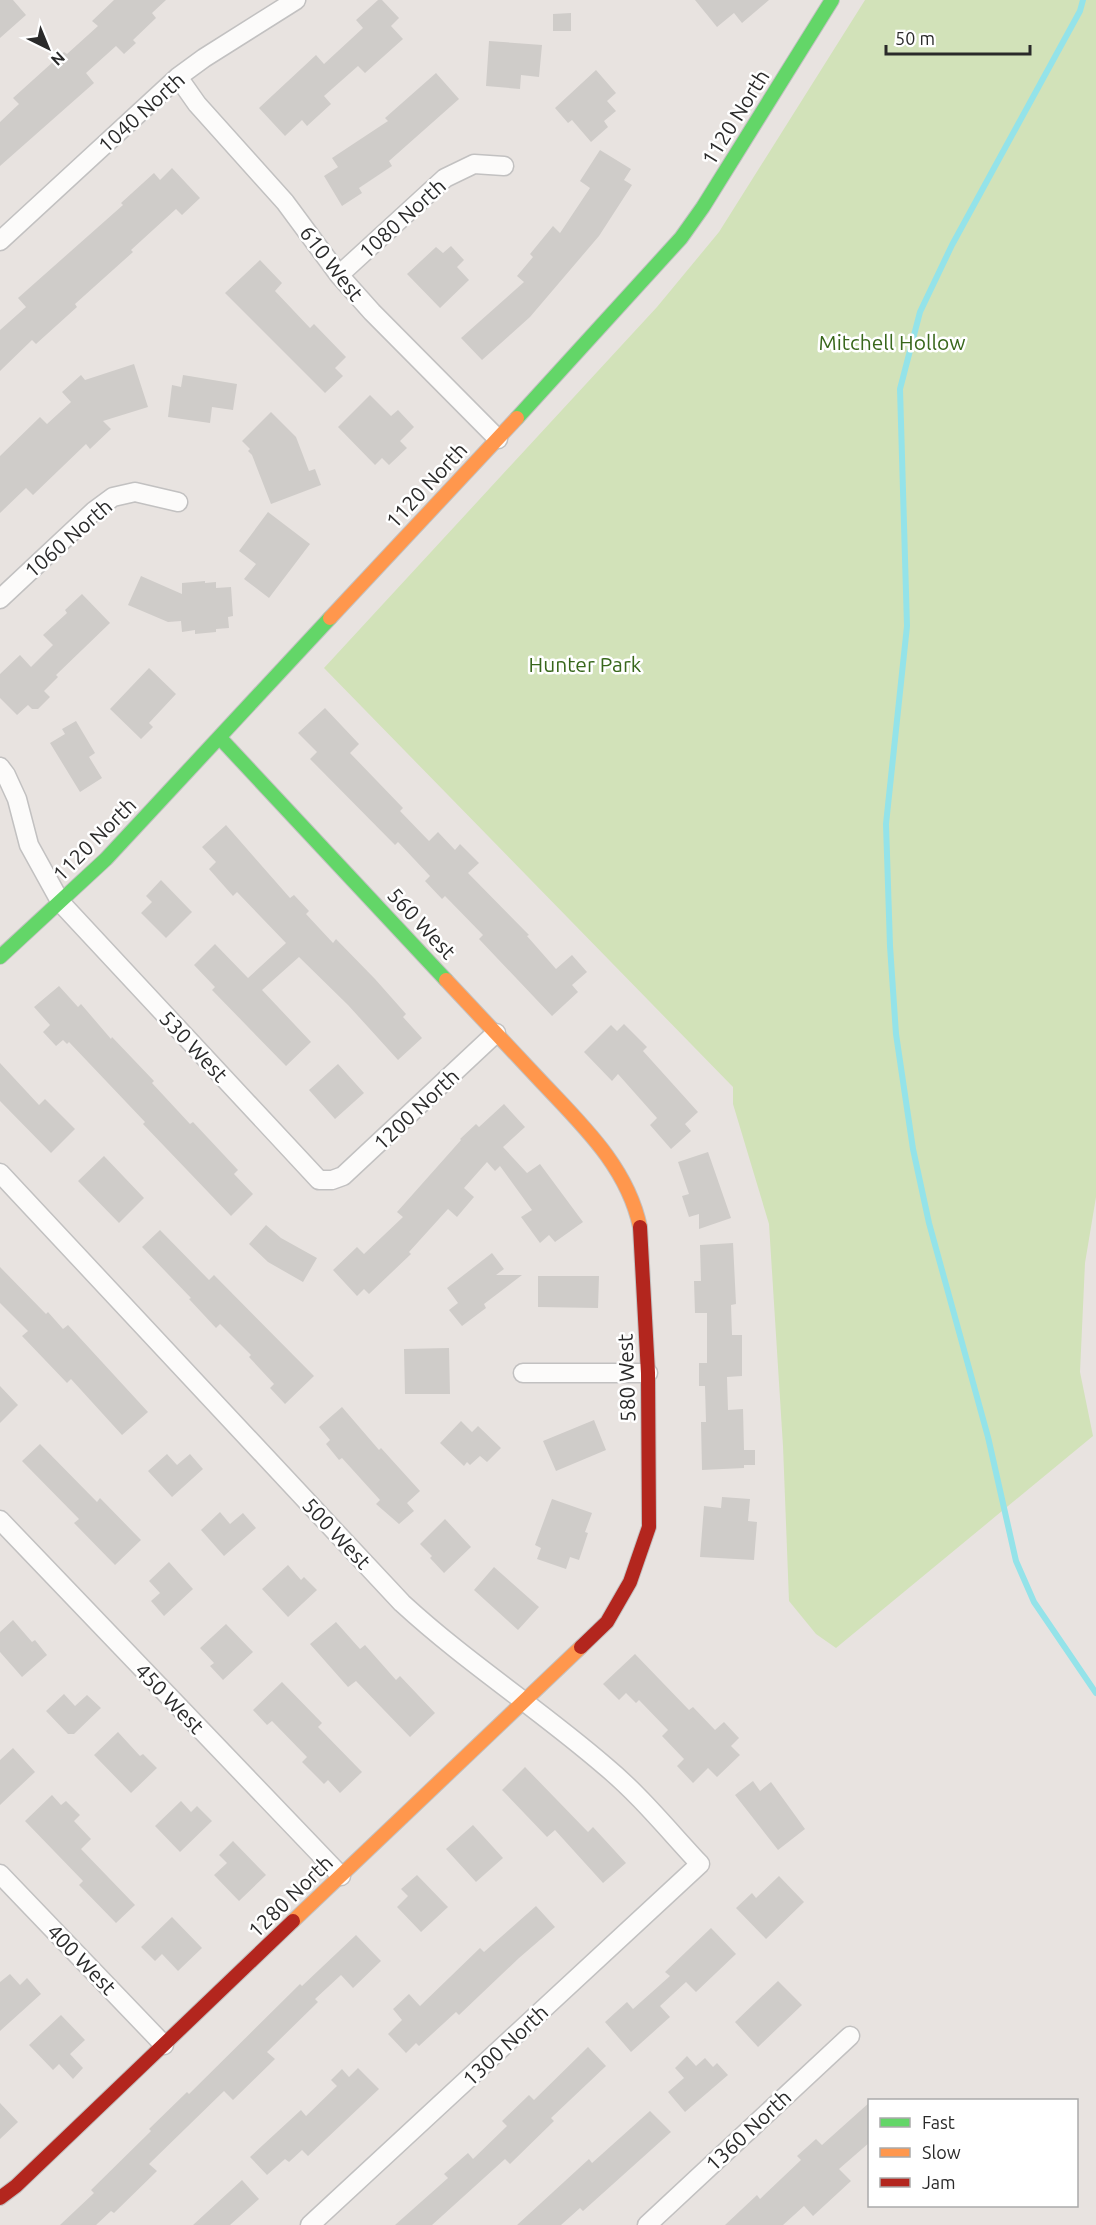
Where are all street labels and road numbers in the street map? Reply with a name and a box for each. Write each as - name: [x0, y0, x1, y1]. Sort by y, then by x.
- street label: 1120 North: [696, 65, 774, 169]
- street label: 1040 North: [93, 67, 189, 157]
- street label: 1080 North: [354, 173, 450, 263]
- street label: 610 West: [295, 221, 369, 305]
- street label: 1120 North: [381, 437, 471, 533]
- street label: 1060 North: [19, 494, 117, 582]
- street label: 1120 North: [47, 792, 141, 886]
- street label: 560 West: [383, 882, 461, 964]
- street label: 530 West: [155, 1005, 233, 1087]
- street label: 1200 North: [368, 1064, 464, 1154]
- street label: 580 West: [612, 1333, 640, 1423]
- street label: 500 West: [298, 1492, 376, 1574]
- street label: 450 West: [131, 1658, 209, 1738]
- street label: 1280 North: [243, 1850, 337, 1942]
- street label: 400 West: [43, 1919, 121, 1999]
- street label: 1300 North: [457, 2000, 553, 2090]
- street label: 1360 North: [700, 2085, 796, 2175]

